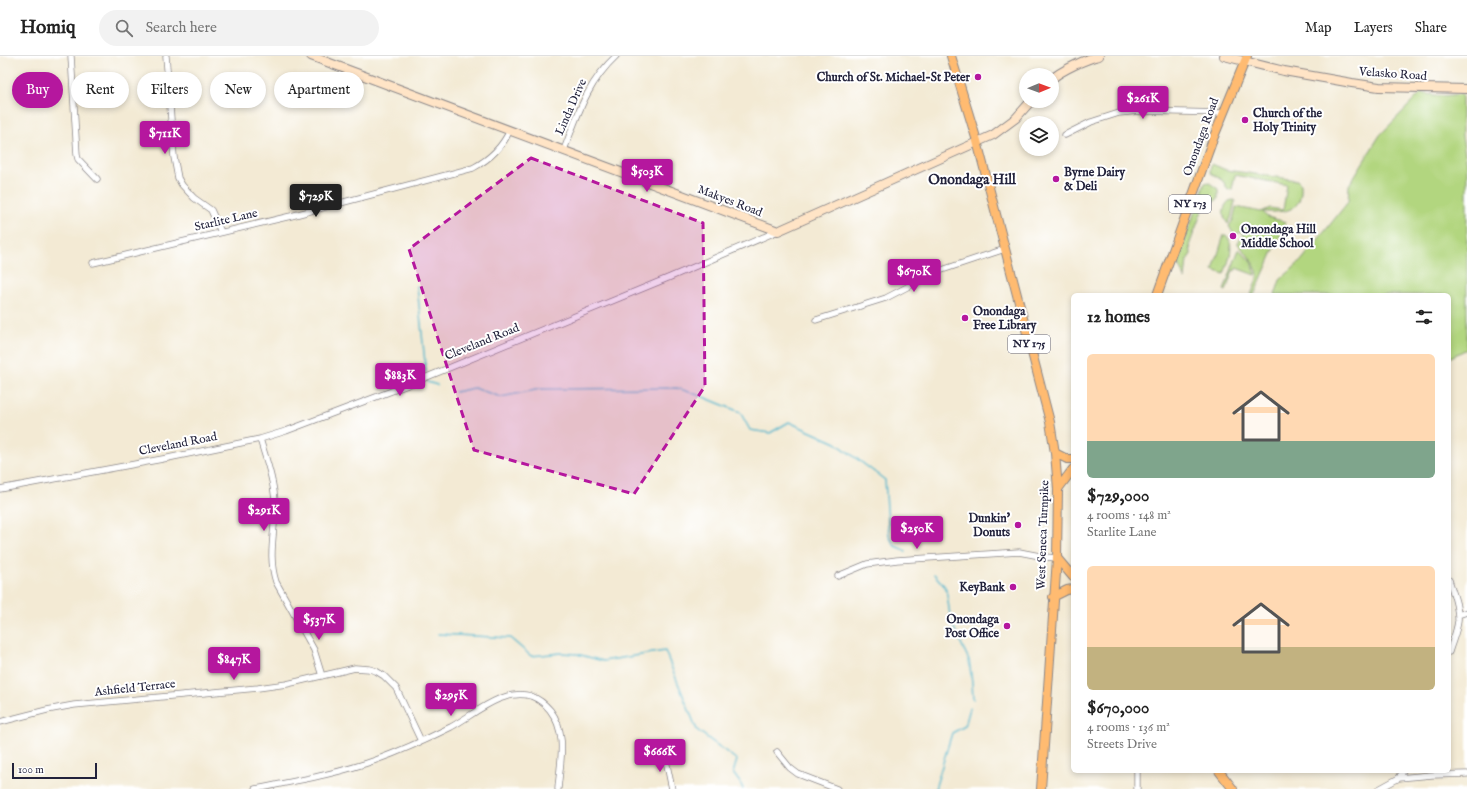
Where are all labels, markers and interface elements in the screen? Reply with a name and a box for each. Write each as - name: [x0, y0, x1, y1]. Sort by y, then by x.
- search box: [99, 10, 379, 46]
- text: Homiq: [20, 16, 75, 40]
- icon: search: [113, 17, 135, 39]
- text: Search here: [145, 18, 217, 37]
- text: Map: [1305, 19, 1332, 37]
- text: Layers: [1354, 19, 1393, 37]
- text: Share: [1415, 19, 1447, 37]
- street label: Velasko Road: [1358, 64, 1428, 84]
- north arrow: [1019, 68, 1059, 108]
- map controls: [1019, 68, 1059, 156]
- place label: Church of St. Michael-St Peter: [817, 70, 971, 85]
- chip: Buy: [12, 72, 63, 108]
- chip: Rent: [71, 72, 129, 108]
- chip: Filters: [137, 72, 202, 108]
- chip: New: [210, 72, 266, 108]
- chip: Apartment: [274, 72, 364, 108]
- marker: Church of St. Michael-St Peter: [973, 72, 983, 82]
- street label: Linda Drive: [552, 76, 590, 138]
- pin: $261K: [1115, 86, 1171, 120]
- text: $261K: [1127, 90, 1159, 107]
- street label: Onondaga Road: [1180, 95, 1222, 178]
- place label: Church of the Holy Trinity: [1253, 106, 1323, 136]
- marker: Church of the Holy Trinity: [1240, 115, 1250, 125]
- button: layers: [1019, 116, 1059, 156]
- pin: $711K: [137, 121, 193, 155]
- text: $711K: [149, 125, 181, 142]
- pin: $503K: [619, 159, 675, 193]
- text: $503K: [631, 163, 663, 180]
- place label: Byrne Dairy & Deli: [1064, 165, 1126, 194]
- district label: Onondaga Hill: [928, 171, 1017, 189]
- marker: Byrne Dairy & Deli: [1051, 174, 1061, 184]
- street label: Makyes Road: [696, 182, 765, 220]
- pin: $729K: [288, 184, 344, 218]
- text: $729K: [299, 188, 333, 205]
- road number: NY 173: [1169, 195, 1211, 213]
- street label: Starlite Lane: [193, 205, 259, 235]
- place label: Onondaga Hill Middle School: [1241, 222, 1317, 251]
- marker: Onondaga Hill Middle School: [1228, 231, 1238, 241]
- pin: $670K: [886, 259, 942, 293]
- text: $670K: [897, 263, 931, 280]
- place label: Onondaga Free Library: [973, 304, 1038, 334]
- icon: filters: [1413, 306, 1435, 328]
- text: 12 homes: [1087, 307, 1150, 328]
- marker: Onondaga Free Library: [960, 313, 970, 323]
- street label: Cleveland Road: [443, 320, 522, 364]
- road number: NY 175: [1008, 335, 1050, 353]
- pin: $883K: [372, 363, 428, 397]
- text: $883K: [384, 367, 416, 384]
- icon: home: [1225, 380, 1297, 452]
- street label: Cleveland Road: [138, 429, 219, 459]
- street label: West Seneca Turnpike: [1034, 479, 1053, 590]
- text: $729,000: [1087, 486, 1149, 507]
- pin: $291K: [236, 498, 292, 532]
- text: $291K: [247, 502, 281, 519]
- text: 4 rooms · 148 m²: [1087, 507, 1171, 524]
- place label: Dunkin' Donuts: [968, 511, 1011, 540]
- pin: $250K: [889, 516, 945, 550]
- text: $250K: [900, 520, 934, 537]
- marker: Dunkin' Donuts: [1013, 520, 1023, 530]
- text: Starlite Lane: [1087, 524, 1157, 541]
- place label: KeyBank: [959, 580, 1006, 596]
- marker: KeyBank: [1008, 582, 1018, 592]
- icon: home: [1225, 592, 1297, 664]
- pin: $537K: [291, 607, 347, 641]
- text: $537K: [303, 611, 335, 628]
- place label: Onondaga Post Office: [945, 612, 1000, 641]
- marker: Onondaga Post Office: [1002, 621, 1012, 631]
- pin: $847K: [206, 647, 262, 681]
- text: $847K: [217, 651, 251, 668]
- street label: Ashfield Terrace: [93, 676, 177, 700]
- pin: $295K: [423, 683, 479, 717]
- text: $295K: [434, 687, 468, 704]
- text: $670,000: [1087, 698, 1149, 719]
- text: 4 rooms · 136 m²: [1087, 719, 1170, 736]
- text: Streets Drive: [1087, 736, 1157, 753]
- pin: $666K: [632, 739, 688, 773]
- text: $666K: [643, 743, 677, 760]
- scale bar: [12, 761, 97, 780]
- text: 100 m: [18, 763, 44, 777]

